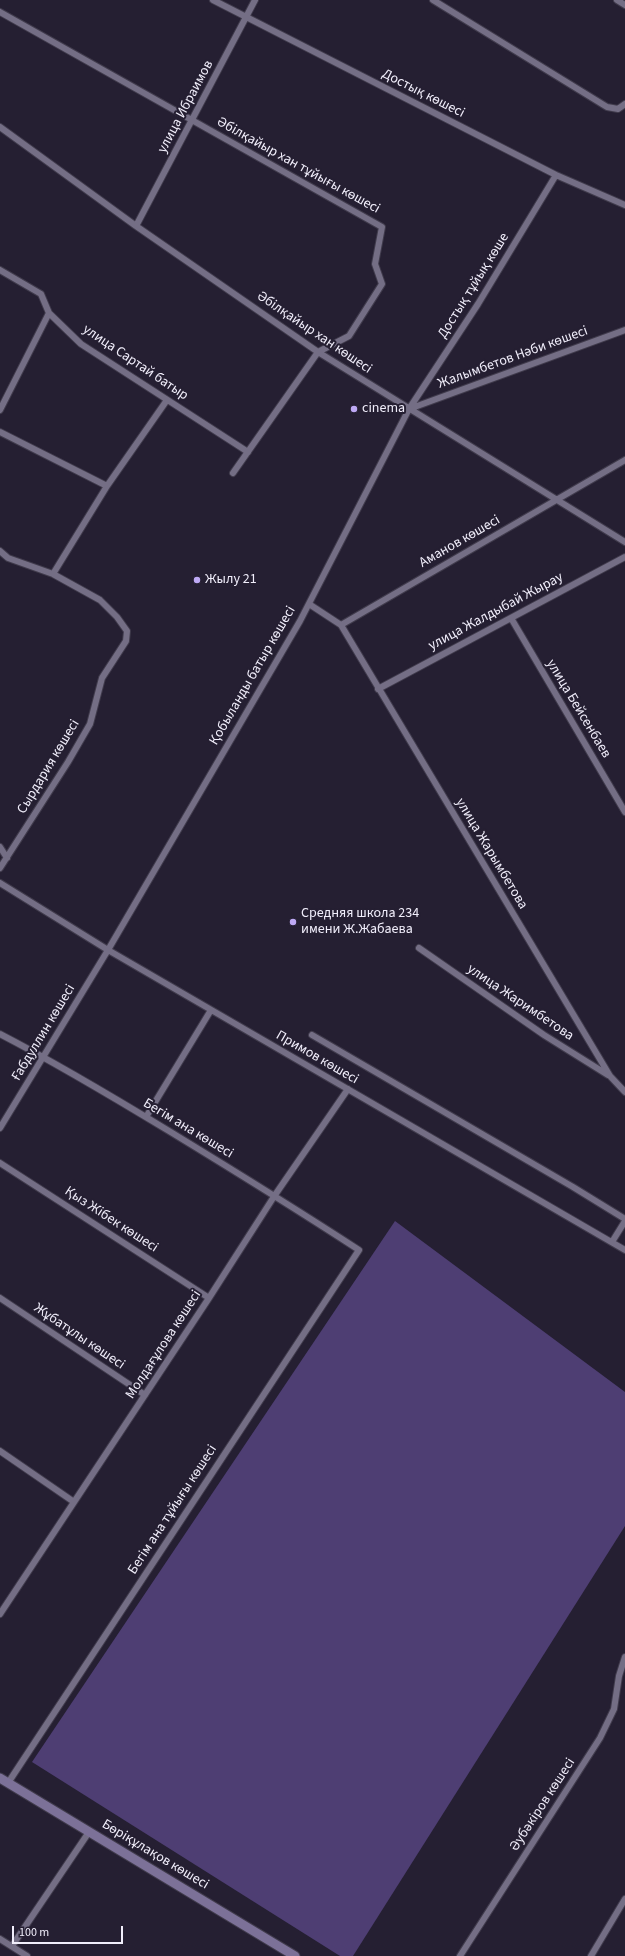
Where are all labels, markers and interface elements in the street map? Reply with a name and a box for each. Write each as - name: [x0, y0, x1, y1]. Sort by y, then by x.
- street label: улица Ибраимов: [155, 58, 217, 156]
- street label: Достық көшесі: [379, 66, 467, 122]
- street label: Әбілқайыр хан тұйығы көшесі: [213, 114, 383, 218]
- street label: Достық тұйық көше: [435, 230, 513, 342]
- street label: Әбілқайыр хан көшесі: [253, 288, 375, 378]
- street label: улица Сартай батыр: [79, 321, 191, 405]
- street label: Жалымбетов Нәби көшесі: [436, 323, 590, 393]
- place label: cinema: [362, 401, 405, 417]
- marker: cinema: [349, 404, 359, 414]
- street label: Аманов көшесі: [417, 512, 503, 572]
- street label: улица Жалдыбай Жырау: [426, 569, 566, 655]
- place label: Жылу 21: [205, 572, 257, 588]
- marker: Жылу 21: [192, 575, 202, 585]
- street label: Қобыланды батыр көшесі: [206, 603, 300, 749]
- street label: улица Бейсенбаев: [542, 657, 614, 761]
- street label: Сырдария көшесі: [14, 717, 84, 817]
- street label: улица Жарымбетова: [451, 795, 531, 913]
- place label: Средняя школа 234 имени Ж.Жабаева: [301, 906, 419, 938]
- marker: Средняя школа 234 имени Ж.Жабаева: [288, 917, 298, 927]
- street label: улица Жаримбетова: [463, 961, 577, 1045]
- street label: Ғабдуллин көшесі: [9, 982, 79, 1084]
- street label: Примов көшесі: [273, 1028, 361, 1088]
- street label: Бегім ана көшесі: [140, 1095, 236, 1163]
- street label: Қыз Жібек көшесі: [61, 1183, 161, 1257]
- street label: Молдағұлова көшесі: [123, 1288, 205, 1402]
- street label: Жұбатұлы көшесі: [30, 1300, 128, 1374]
- street label: Бегім ана тұйығы көшесі: [125, 1442, 221, 1578]
- street label: Әубәкіров көшесі: [507, 1755, 579, 1855]
- street label: Бөріқұлақов көшесі: [98, 1816, 212, 1894]
- scale bar: [14, 1918, 125, 1944]
- text: 100 m: [19, 1924, 49, 1941]

